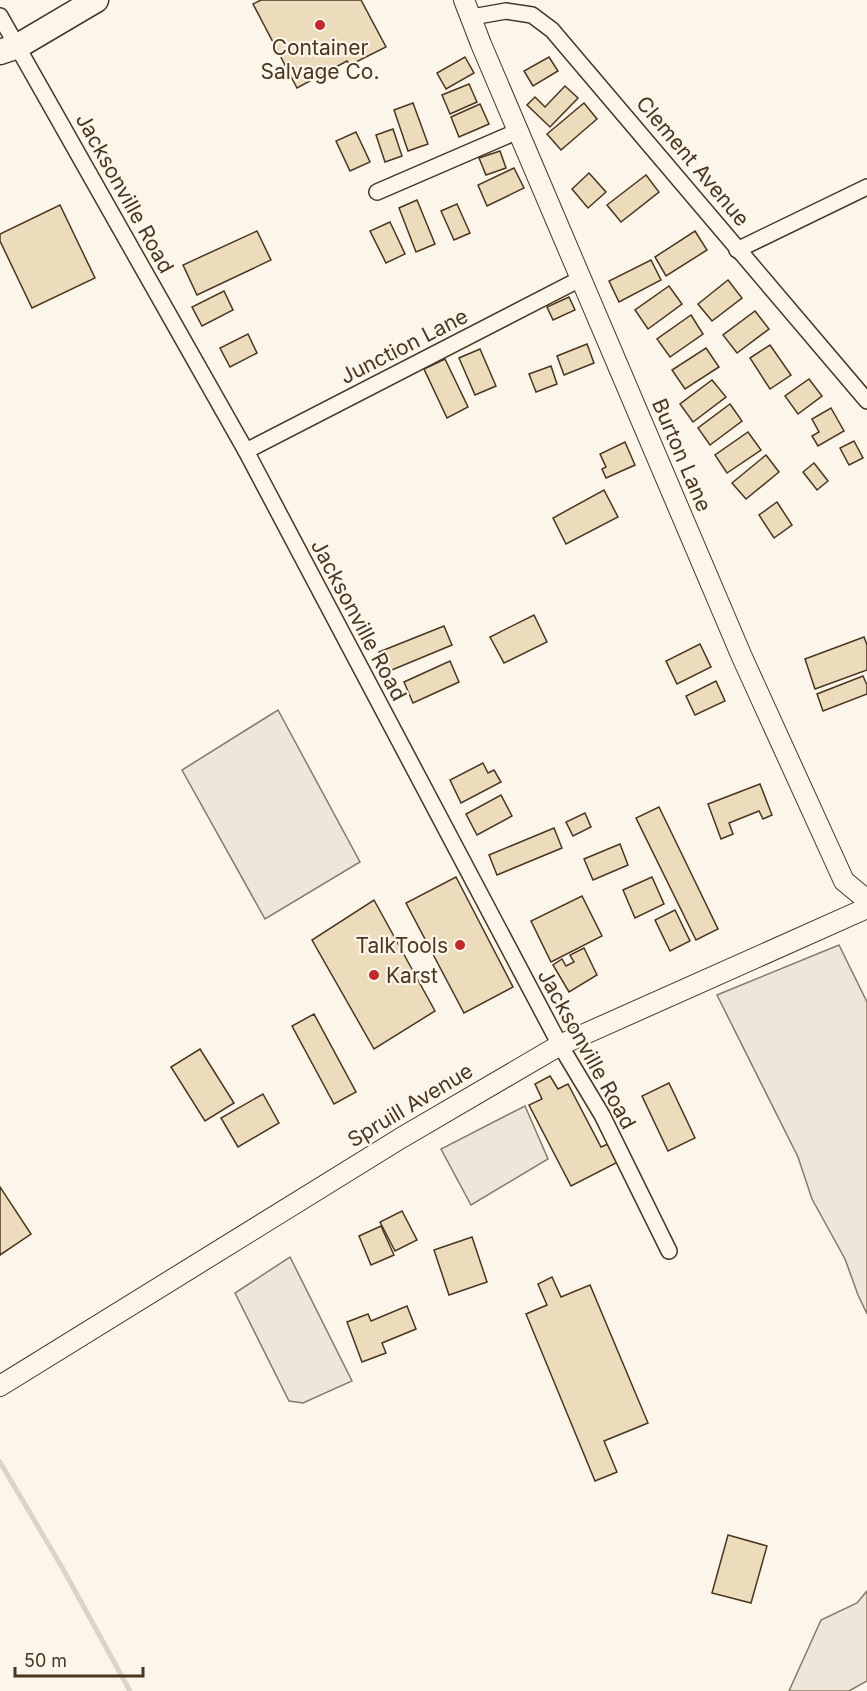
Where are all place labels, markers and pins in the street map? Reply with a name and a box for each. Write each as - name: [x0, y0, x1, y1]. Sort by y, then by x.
- marker: Container Salvage Co.: [313, 18, 327, 32]
- place label: Container Salvage Co.: [261, 35, 379, 84]
- place label: TalkTools: [355, 933, 448, 958]
- marker: TalkTools: [453, 938, 467, 952]
- place label: Karst: [386, 963, 438, 988]
- marker: Karst: [367, 968, 381, 982]

